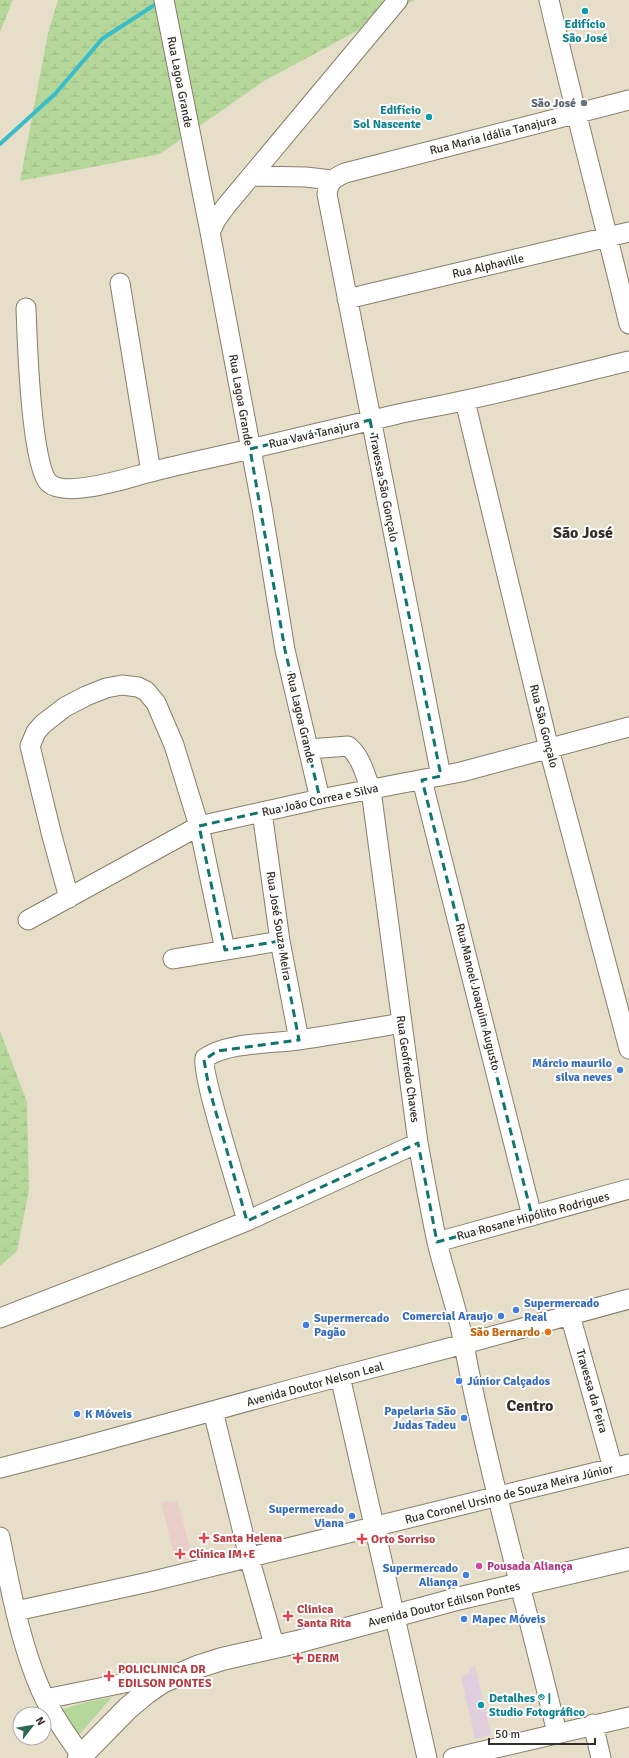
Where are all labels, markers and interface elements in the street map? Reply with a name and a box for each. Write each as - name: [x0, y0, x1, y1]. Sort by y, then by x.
- marker: Edifício São José: [580, 6, 590, 16]
- place label: Edifício São José: [563, 17, 607, 46]
- street label: Rua Lagoa Grande: [163, 35, 196, 129]
- place label: São José: [531, 96, 576, 111]
- marker: São José: [579, 98, 589, 108]
- place label: Edifício Sol Nascente: [353, 103, 421, 132]
- marker: Edifício Sol Nascente: [424, 112, 434, 122]
- street label: Rua Maria Idália Tanajura: [428, 112, 558, 158]
- street label: Rua Alphaville: [451, 251, 525, 282]
- street label: Rua Lagoa Grande: [225, 353, 256, 447]
- street label: Rua Vavá Tanajura: [267, 417, 361, 452]
- street label: Travessa São Gonçalo: [366, 433, 401, 543]
- district label: São José: [553, 523, 613, 543]
- street label: Rua Lagoa Grande: [283, 671, 318, 765]
- street label: Rua São Gonçalo: [526, 683, 561, 770]
- street label: Rua João Correa e Silva: [260, 781, 380, 820]
- street label: Rua José Souza Meira: [262, 870, 295, 982]
- street label: Rua Manoel Joaquim Augusto: [452, 922, 503, 1072]
- street label: Rua Geofredo Chaves: [393, 1015, 422, 1124]
- place label: Márcio maurilo silva neves: [532, 1056, 613, 1085]
- marker: Márcio maurilo silva neves: [615, 1065, 625, 1075]
- street label: Rua Rosane Hipólito Rodrigues: [455, 1189, 611, 1244]
- place label: Supermercado Real: [524, 1296, 599, 1325]
- marker: Supermercado Real: [511, 1305, 521, 1315]
- place label: Comercial Araujo: [402, 1309, 493, 1324]
- place label: Supermercado Pagão: [314, 1311, 389, 1340]
- marker: Comercial Araujo: [496, 1311, 506, 1321]
- marker: Supermercado Pagão: [301, 1320, 311, 1330]
- place label: São Bernardo: [470, 1325, 540, 1340]
- marker: São Bernardo: [543, 1327, 553, 1337]
- street label: Travessa da Feira: [572, 1347, 611, 1435]
- street label: Avenida Doutor Nelson Leal: [245, 1359, 386, 1410]
- place label: Júnior Calçados: [467, 1374, 551, 1389]
- marker: Júnior Calçados: [454, 1376, 464, 1386]
- district label: Centro: [507, 1396, 553, 1416]
- place label: Papelaria São Judas Tadeu: [384, 1404, 456, 1433]
- place label: K Móveis: [85, 1407, 132, 1422]
- marker: K Móveis: [72, 1409, 82, 1419]
- marker: Papelaria São Judas Tadeu: [459, 1413, 469, 1423]
- street label: Rua Coronel Ursino de Souza Meira Júnior: [403, 1461, 615, 1528]
- place label: Supermercado Viana: [269, 1502, 344, 1531]
- marker: Supermercado Viana: [347, 1511, 357, 1521]
- place label: Santa Helena: [213, 1531, 282, 1546]
- marker: Santa Helena: [198, 1532, 210, 1544]
- place label: Orto Sorriso: [371, 1532, 435, 1547]
- marker: Orto Sorriso: [356, 1533, 368, 1545]
- place label: Clínica IM+E: [189, 1547, 255, 1562]
- marker: Clínica IM+E: [174, 1548, 186, 1560]
- place label: Pousada Aliança: [487, 1559, 573, 1574]
- place label: Supermercado Aliança: [383, 1561, 458, 1590]
- marker: Pousada Aliança: [474, 1561, 484, 1571]
- marker: Supermercado Aliança: [461, 1570, 471, 1580]
- street label: Avenida Doutor Edilson Pontes: [366, 1578, 522, 1631]
- place label: Clinica Santa Rita: [297, 1602, 351, 1631]
- marker: Clinica Santa Rita: [282, 1610, 294, 1622]
- place label: Mapec Móveis: [472, 1612, 546, 1627]
- marker: Mapec Móveis: [459, 1614, 469, 1624]
- place label: DERM: [307, 1651, 339, 1666]
- marker: DERM: [292, 1652, 304, 1664]
- place label: POLICLINICA DR EDILSON PONTES: [118, 1662, 212, 1691]
- marker: POLICLINICA DR EDILSON PONTES: [103, 1670, 115, 1682]
- place label: Detalhes ® | Studio Fotográfico: [489, 1691, 585, 1720]
- marker: Detalhes ® | Studio Fotográfico: [476, 1700, 486, 1710]
- north arrow: [12, 1706, 52, 1746]
- text: N: [33, 1714, 48, 1728]
- scale bar: [489, 1720, 595, 1746]
- text: 50 m: [495, 1727, 520, 1742]

